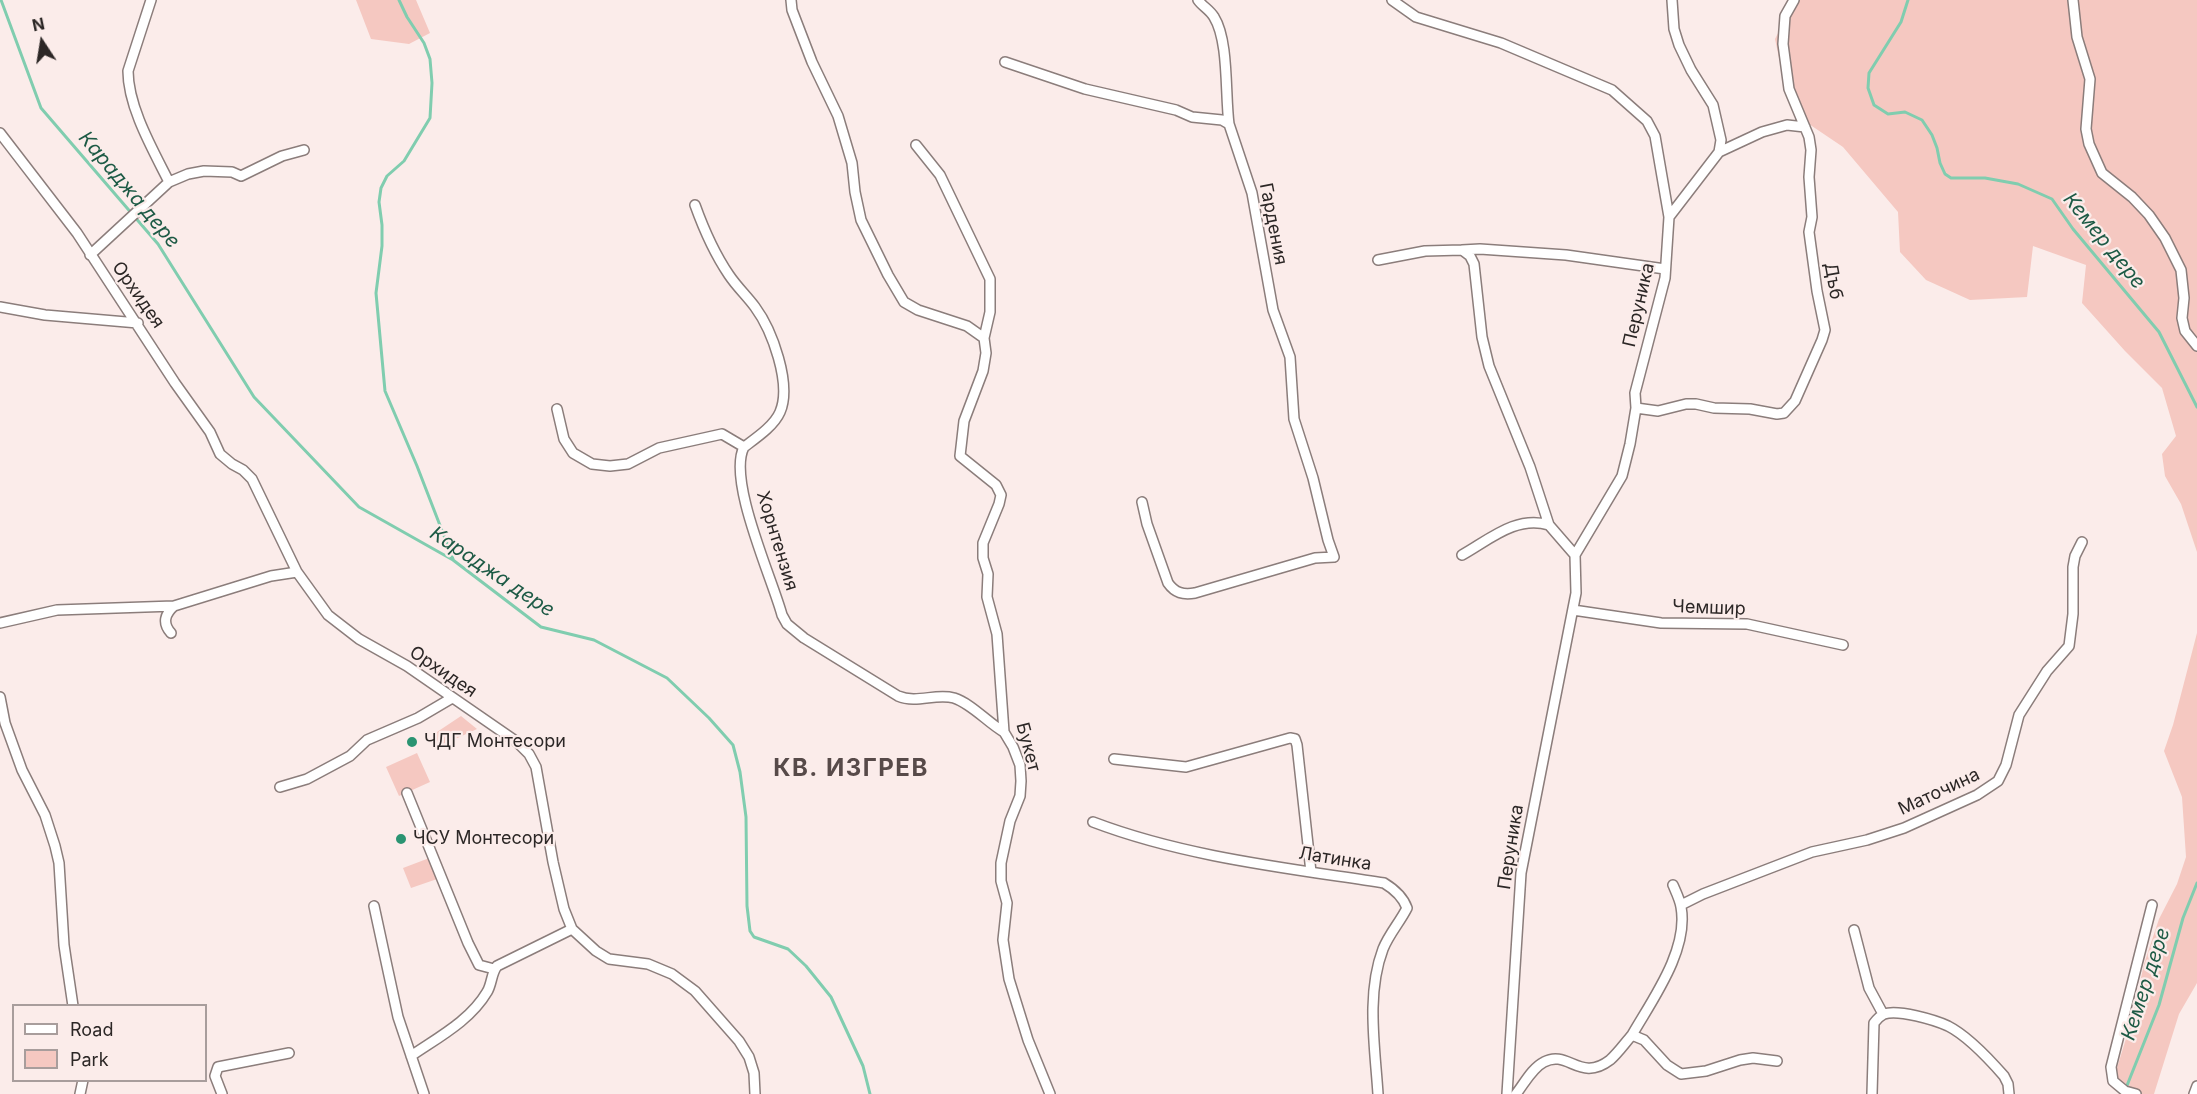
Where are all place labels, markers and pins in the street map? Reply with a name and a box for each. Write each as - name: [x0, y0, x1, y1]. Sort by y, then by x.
- place label: ЧДГ Монтесори: [424, 731, 566, 753]
- marker: ЧДГ Монтесори: [405, 735, 419, 749]
- place label: ЧСУ Монтесори: [413, 828, 554, 850]
- marker: ЧСУ Монтесори: [394, 832, 408, 846]

